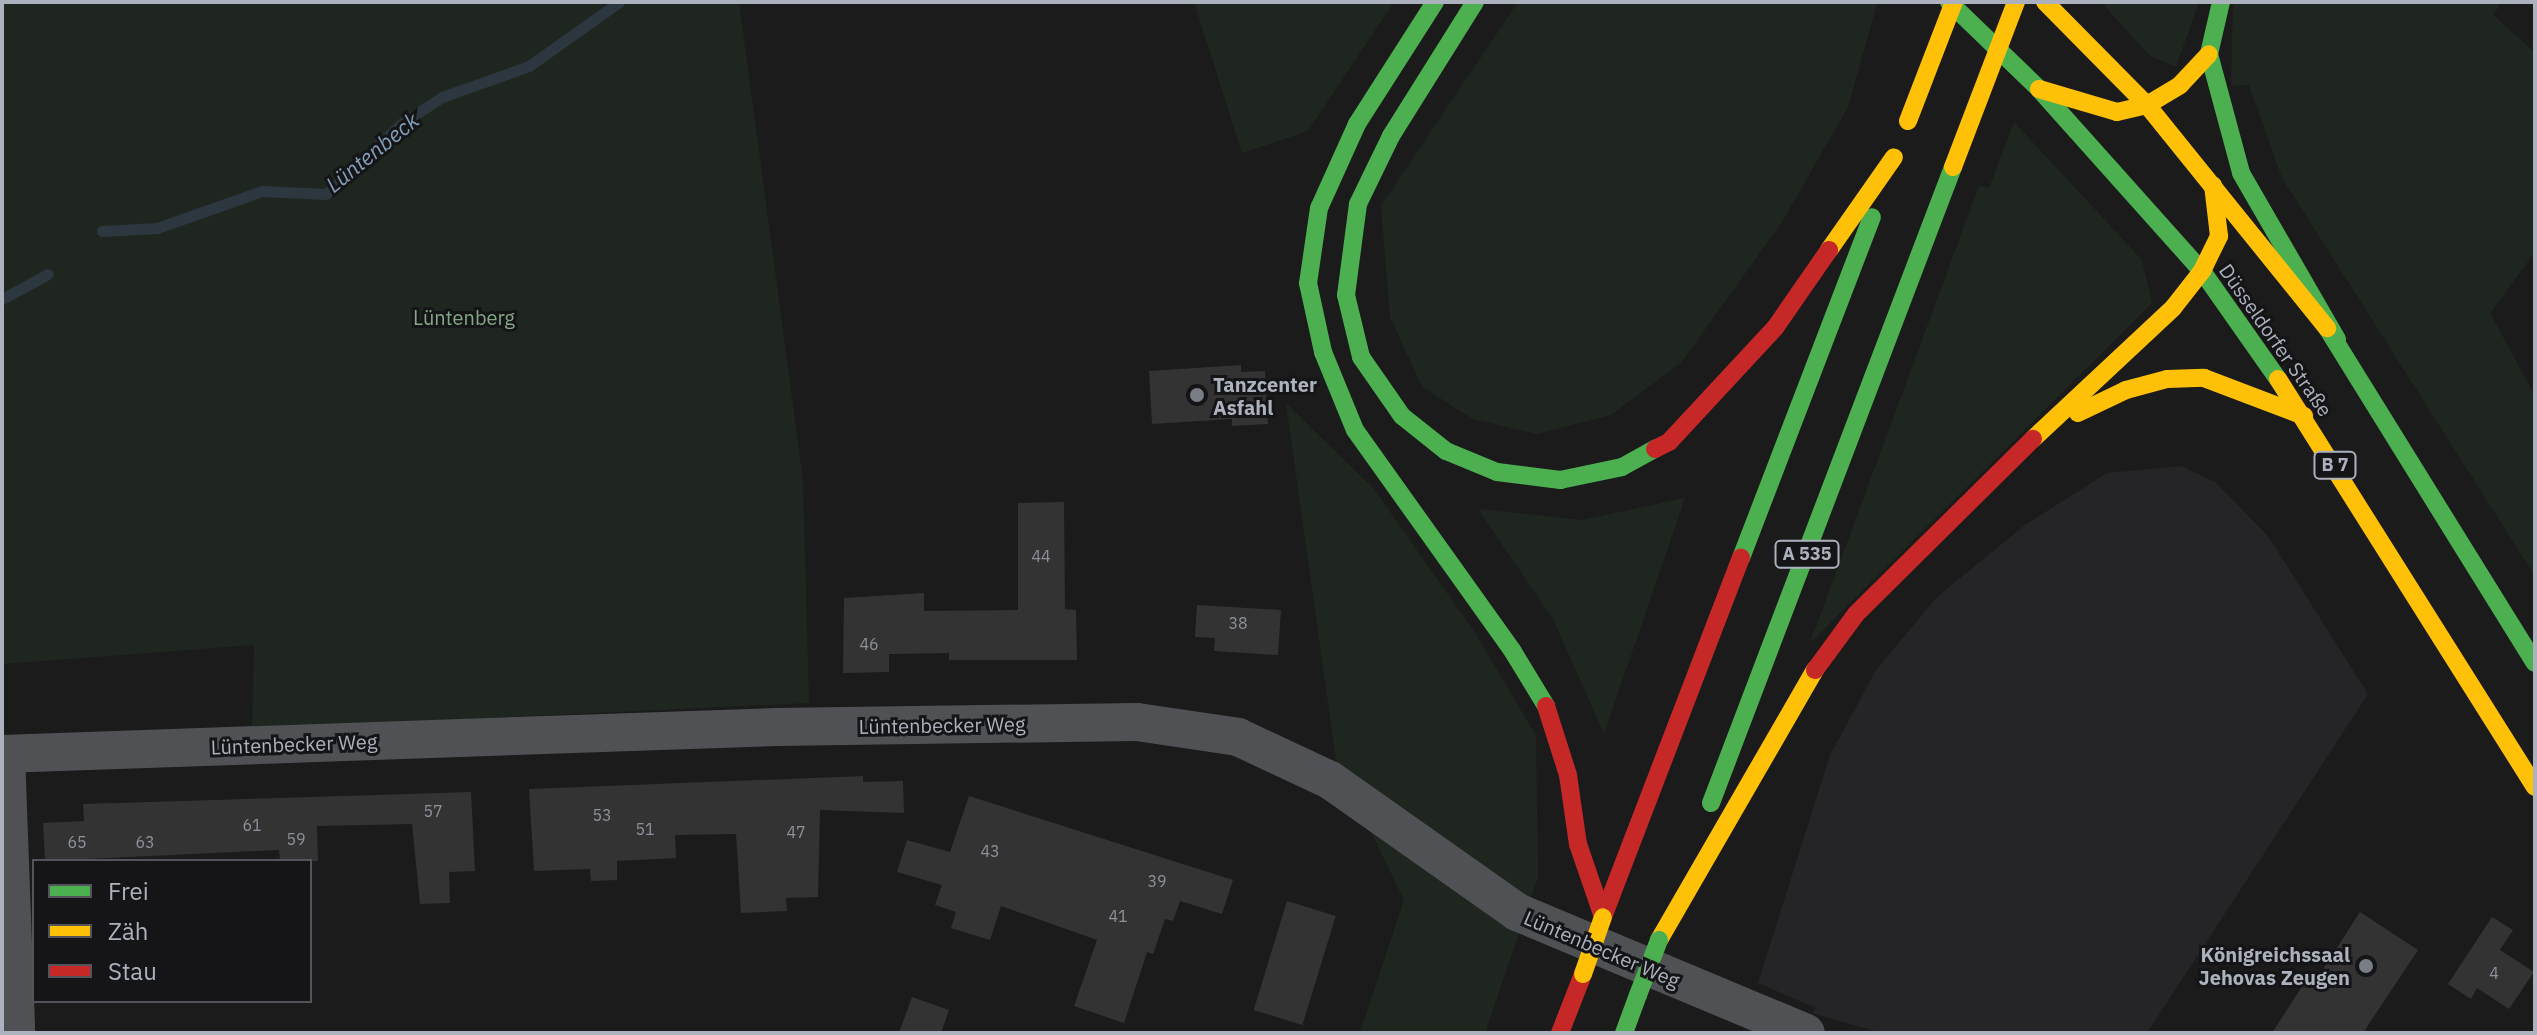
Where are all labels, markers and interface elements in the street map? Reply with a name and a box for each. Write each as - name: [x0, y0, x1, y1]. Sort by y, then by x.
- water label: Lüntenbeck: [320, 107, 424, 197]
- street label: Düsseldorfer Straße: [2214, 259, 2338, 421]
- park label: Lüntenberg: [413, 305, 515, 329]
- place label: Tanzcenter Asfahl: [1213, 372, 1317, 419]
- marker: Tanzcenter Asfahl: [1188, 386, 1206, 404]
- road number: B 7: [2313, 451, 2357, 479]
- road number: A 535: [1773, 540, 1841, 568]
- house number: 44: [1031, 546, 1051, 566]
- house number: 38: [1228, 613, 1248, 633]
- house number: 46: [859, 634, 879, 654]
- street label: Lüntenbecker Weg: [858, 712, 1026, 738]
- street label: Lüntenbecker Weg: [210, 729, 378, 759]
- house number: 57: [423, 801, 443, 821]
- house number: 53: [592, 805, 612, 825]
- house number: 61: [242, 815, 262, 835]
- house number: 51: [635, 819, 655, 839]
- house number: 47: [786, 822, 806, 842]
- house number: 59: [286, 829, 306, 849]
- house number: 65: [67, 832, 87, 852]
- house number: 63: [135, 832, 155, 852]
- house number: 43: [980, 841, 1000, 861]
- legend: [32, 859, 312, 1003]
- house number: 39: [1147, 871, 1167, 891]
- text: Frei: [108, 875, 149, 907]
- street label: Lüntenbecker Weg: [1521, 905, 1683, 993]
- house number: 41: [1108, 906, 1128, 926]
- text: Zäh: [108, 915, 148, 947]
- place label: Königreichssaal Jehovas Zeugen: [2199, 942, 2350, 989]
- text: Stau: [108, 955, 157, 987]
- marker: Königreichssaal Jehovas Zeugen: [2357, 957, 2375, 975]
- house number: 4: [2489, 963, 2499, 983]

